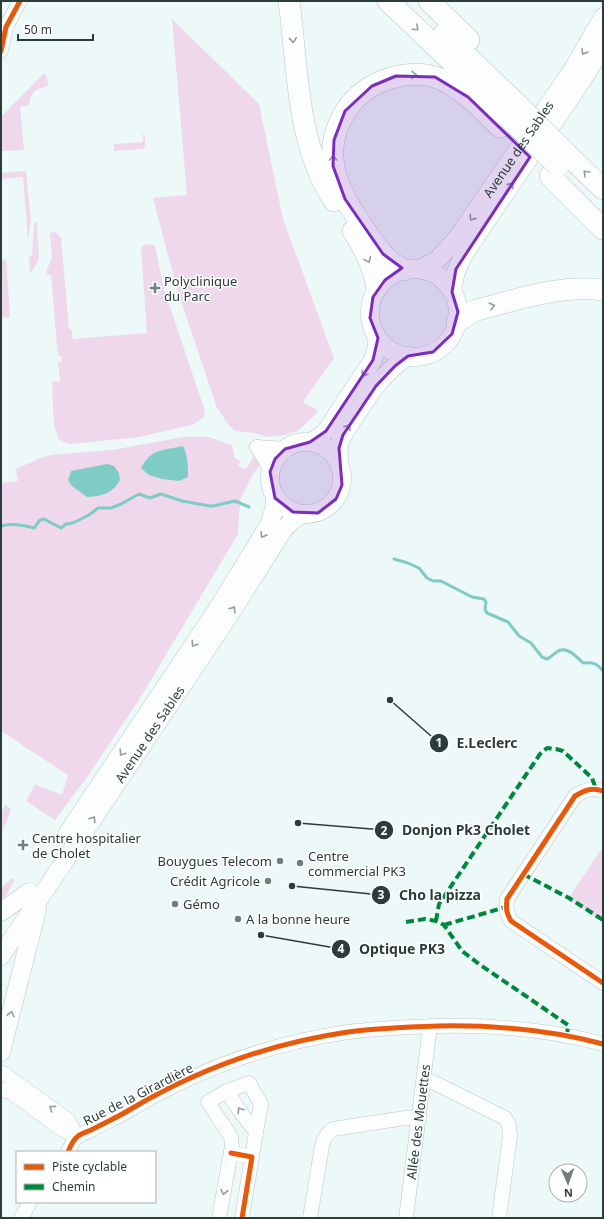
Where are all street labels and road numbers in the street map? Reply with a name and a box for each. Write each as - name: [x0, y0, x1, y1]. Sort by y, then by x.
- street label: Avenue des Sables: [479, 97, 558, 201]
- street label: Avenue des Sables: [111, 682, 189, 786]
- street label: Rue de la Girardière: [80, 1059, 196, 1129]
- street label: Allée des Mouettes: [402, 1063, 434, 1180]

